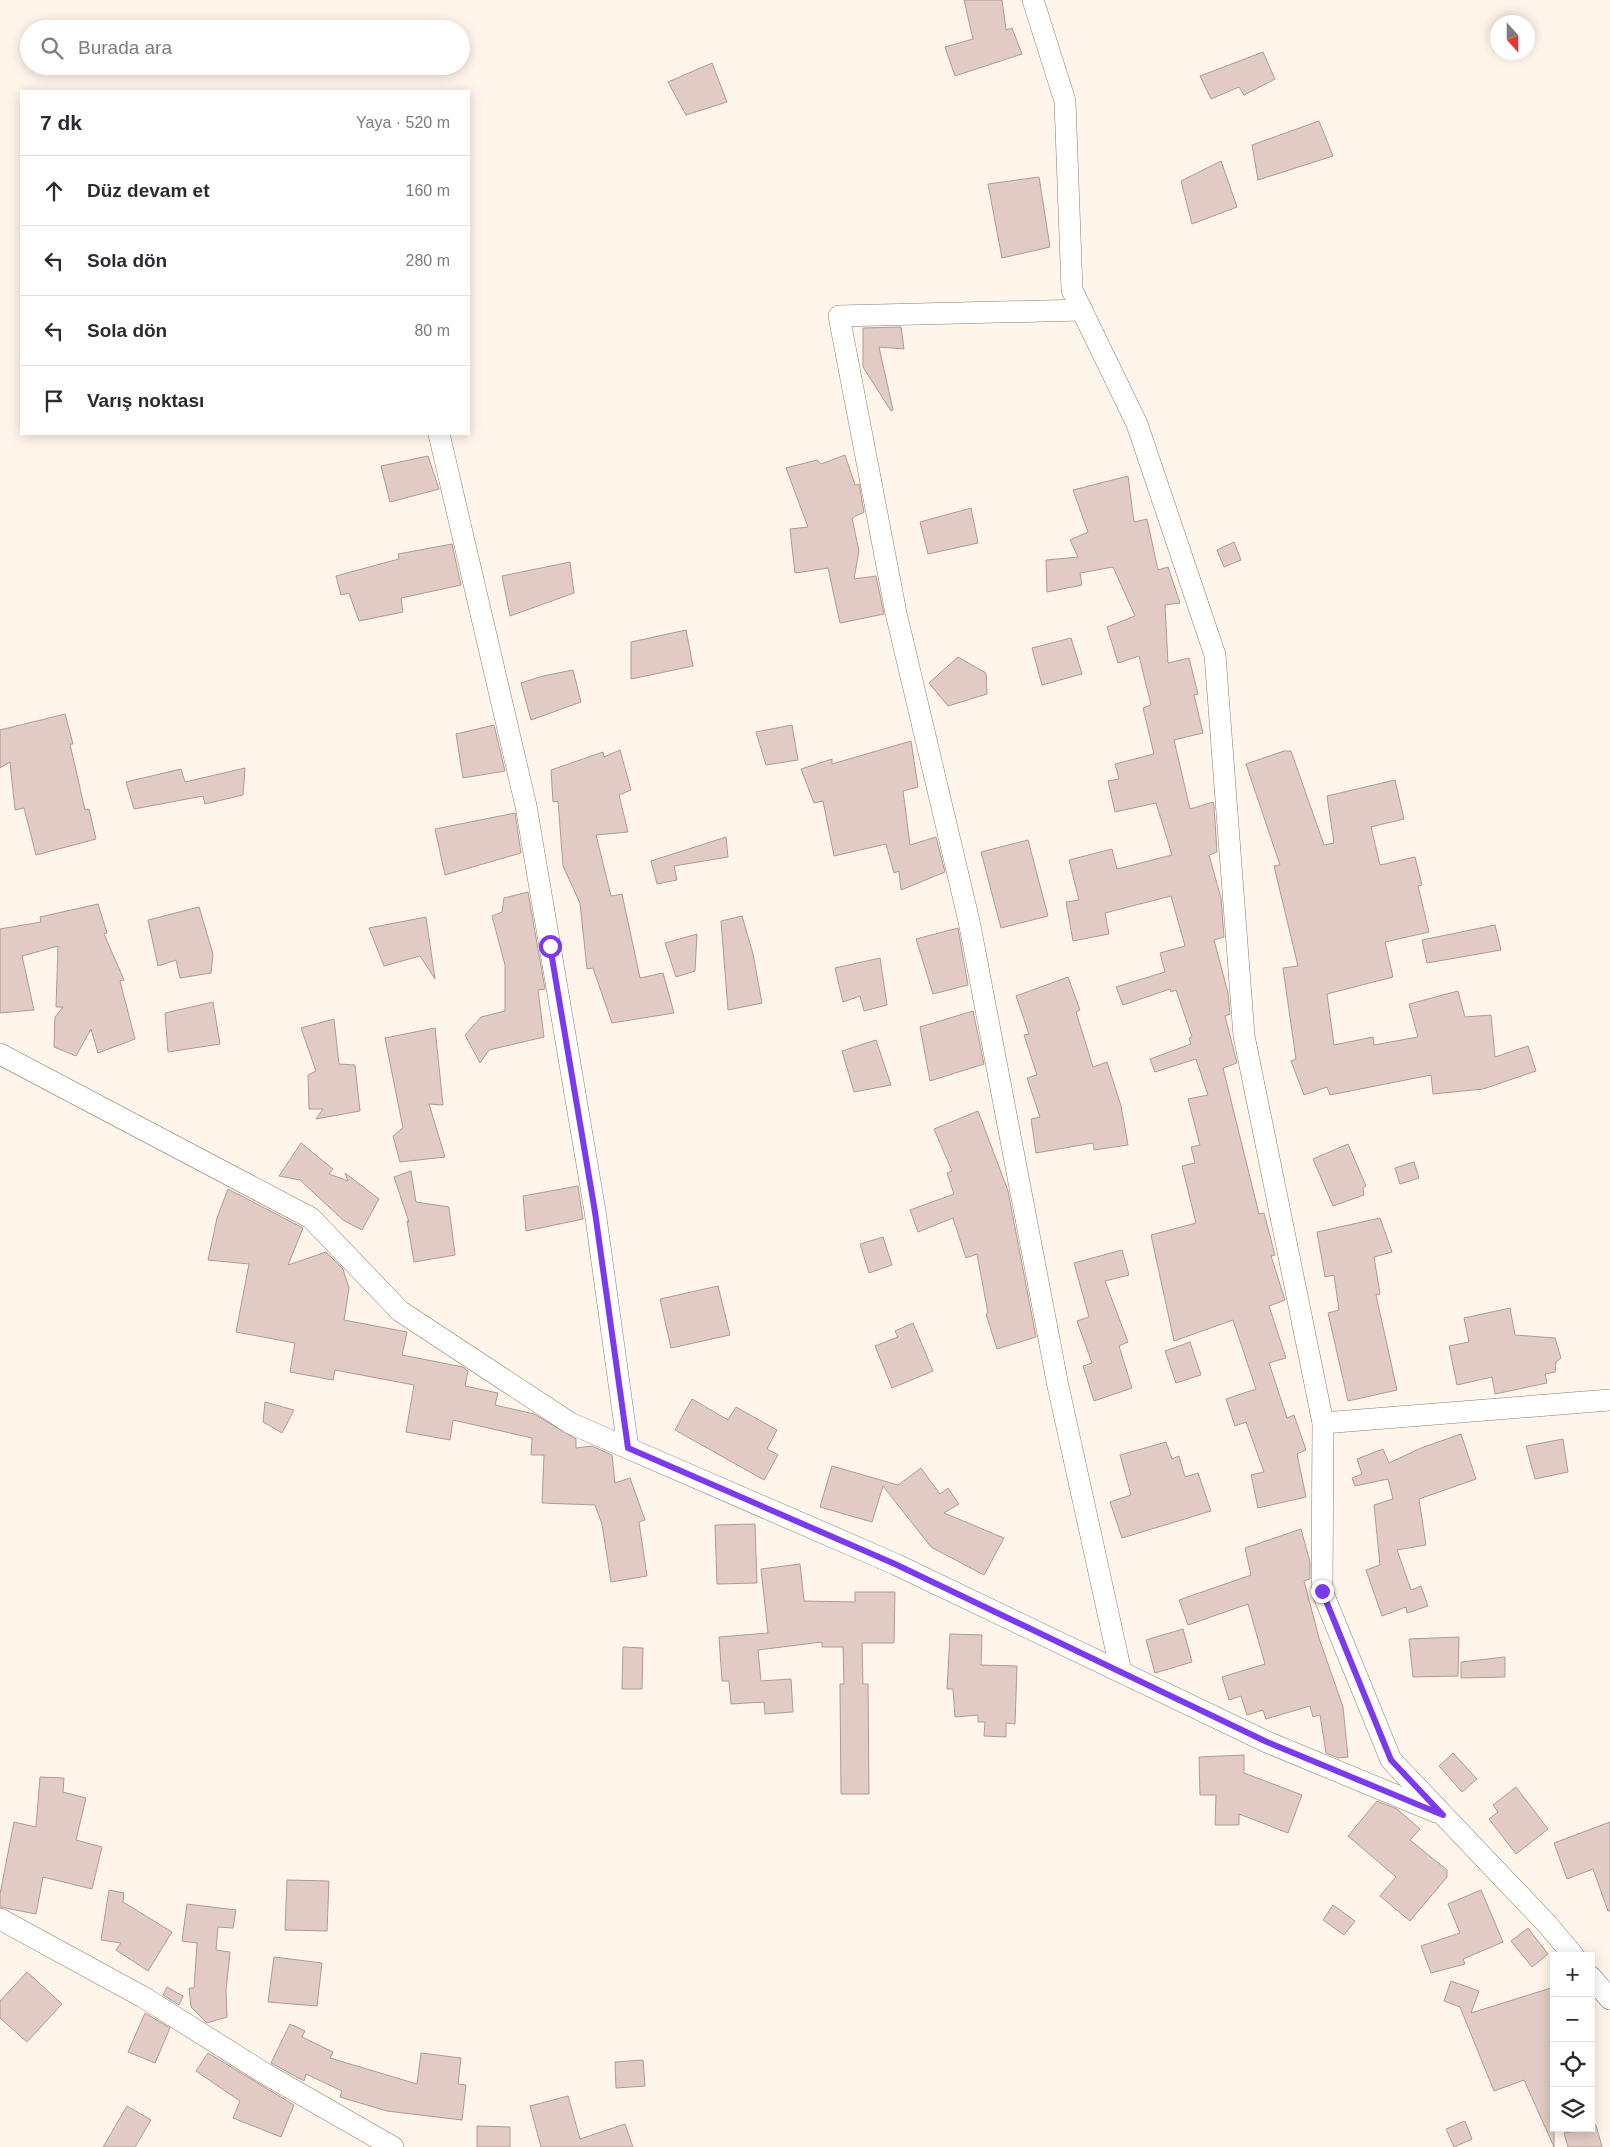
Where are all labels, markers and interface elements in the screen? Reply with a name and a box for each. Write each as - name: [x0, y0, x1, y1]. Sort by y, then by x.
- north arrow: [1490, 15, 1535, 60]
- search box: [20, 20, 470, 75]
- icon: search: [38, 34, 66, 62]
- text: Burada ara: [78, 37, 172, 58]
- text: 7 dk: [40, 111, 82, 134]
- text: Yaya · 520 m: [356, 114, 450, 131]
- icon: ahead: [40, 177, 68, 205]
- text: Düz devam et: [87, 180, 209, 201]
- text: 160 m: [406, 182, 450, 199]
- icon: left: [40, 247, 68, 275]
- text: Sola dön: [87, 250, 167, 271]
- text: 280 m: [406, 252, 450, 269]
- icon: left: [40, 317, 68, 345]
- text: Sola dön: [87, 320, 167, 341]
- text: 80 m: [414, 322, 450, 339]
- icon: arrive: [40, 387, 68, 415]
- text: Varış noktası: [87, 390, 204, 411]
- route start: [539, 935, 562, 958]
- route end: [1311, 1580, 1334, 1603]
- map controls: [1550, 1952, 1595, 2132]
- button: +: [1550, 1952, 1595, 1997]
- button: −: [1550, 1997, 1595, 2042]
- button: locate: [1550, 2042, 1595, 2087]
- button: layers: [1550, 2087, 1595, 2132]

